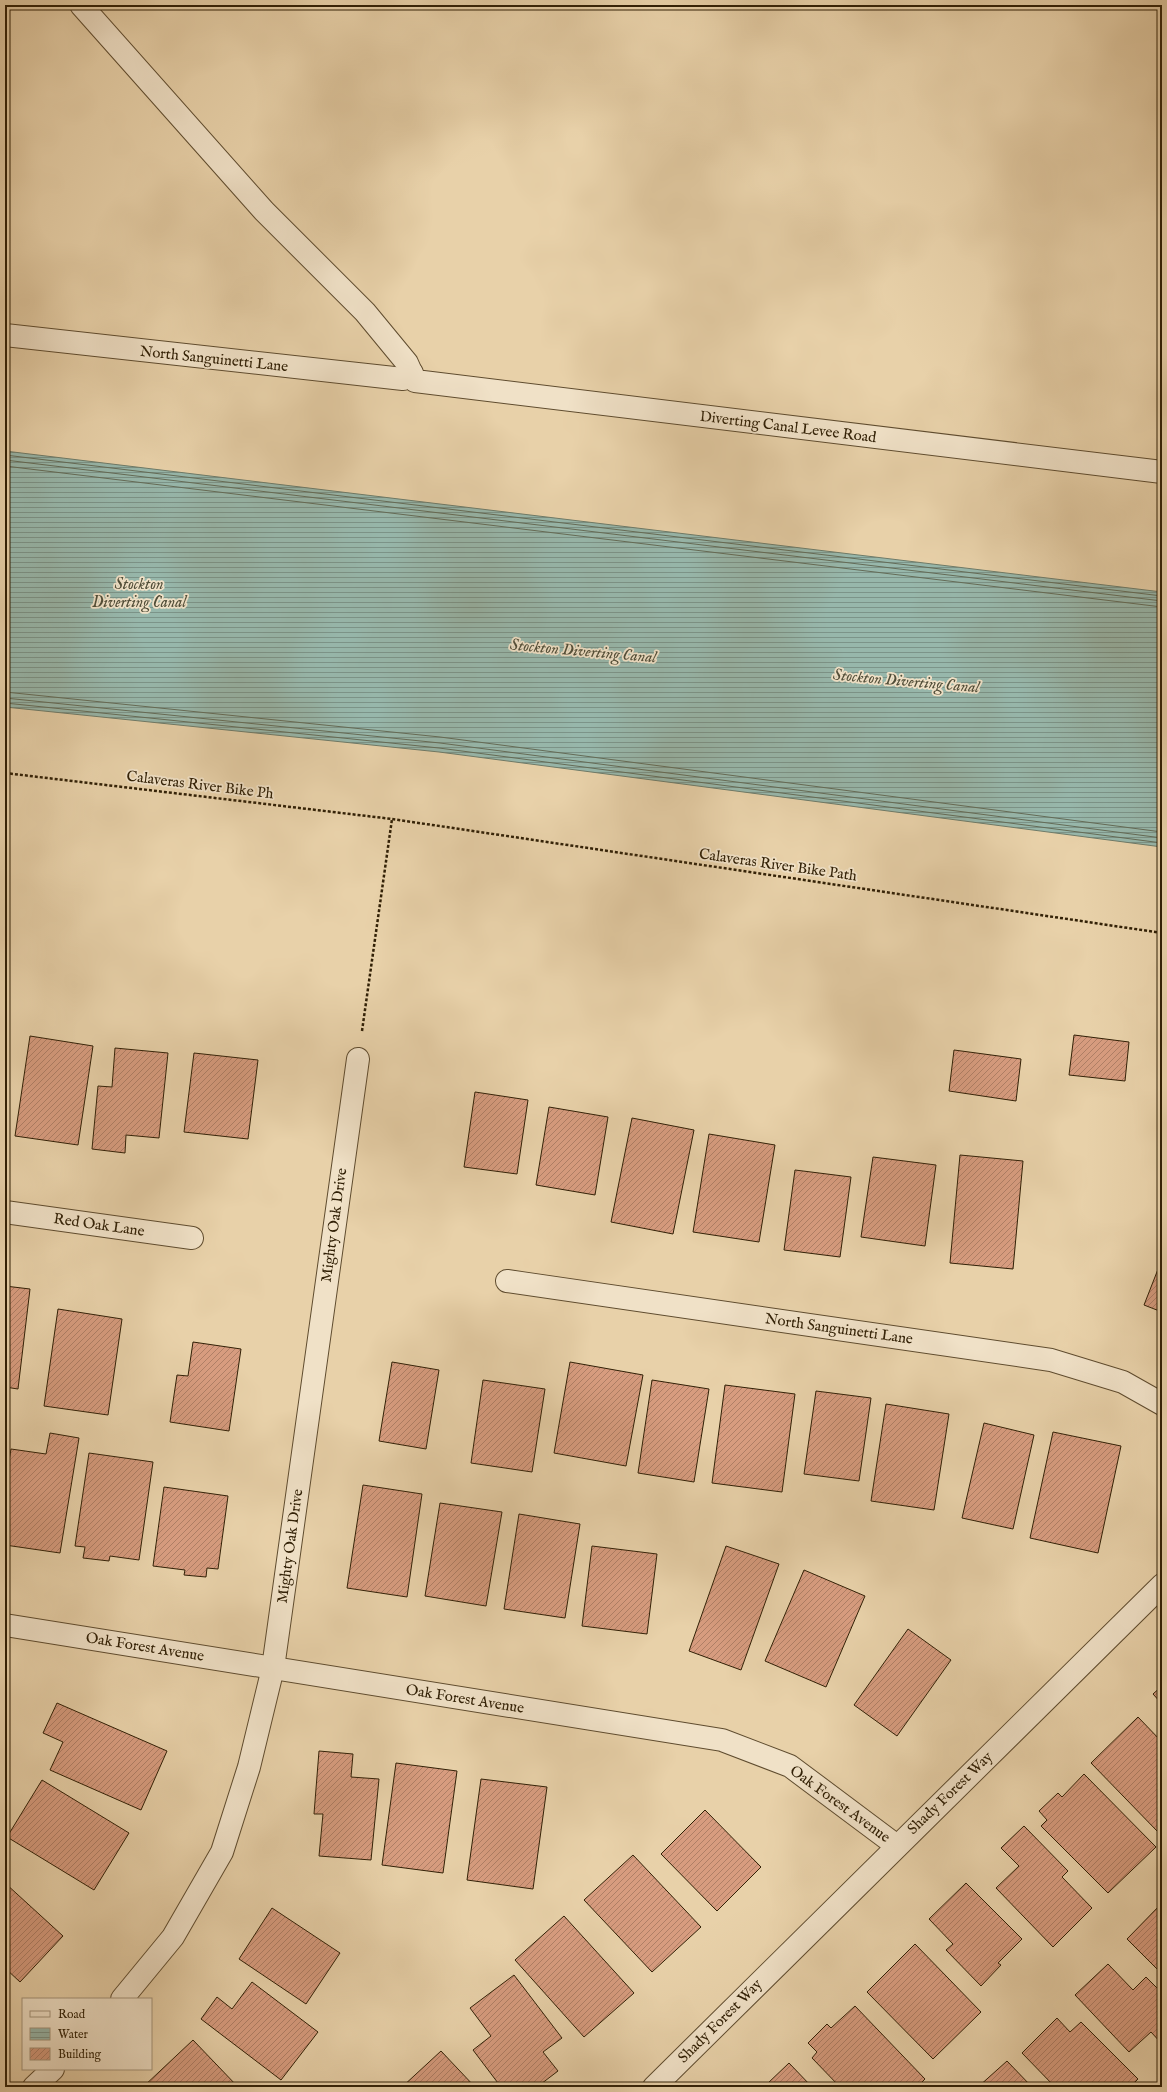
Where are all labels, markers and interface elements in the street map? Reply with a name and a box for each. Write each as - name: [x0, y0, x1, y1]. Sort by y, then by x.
- street label: North Sanguinetti Lane: [139, 342, 289, 376]
- street label: Diverting Canal Levee Road: [699, 407, 878, 447]
- water label: Stockton Diverting Canal: [92, 575, 187, 613]
- water label: Stockton Diverting Canal: [509, 636, 658, 668]
- water label: Stockton Diverting Canal: [832, 666, 981, 698]
- street label: Calaveras River Bike Ph: [125, 767, 275, 803]
- street label: Calaveras River Bike Path: [698, 845, 858, 885]
- street label: Mighty Oak Drive: [317, 1167, 351, 1283]
- street label: Red Oak Lane: [52, 1209, 146, 1241]
- street label: North Sanguinetti Lane: [764, 1309, 914, 1349]
- street label: Mighty Oak Drive: [273, 1488, 307, 1604]
- street label: Oak Forest Avenue: [84, 1628, 206, 1666]
- street label: Oak Forest Avenue: [404, 1680, 526, 1718]
- street label: Shady Forest Way: [903, 1747, 997, 1839]
- street label: Oak Forest Avenue: [786, 1761, 894, 1847]
- street label: Shady Forest Way: [674, 1974, 767, 2067]
- legend: [22, 1998, 152, 2070]
- text: Road: [58, 2007, 86, 2022]
- text: Water: [58, 2027, 89, 2042]
- text: Building: [58, 2047, 102, 2062]

